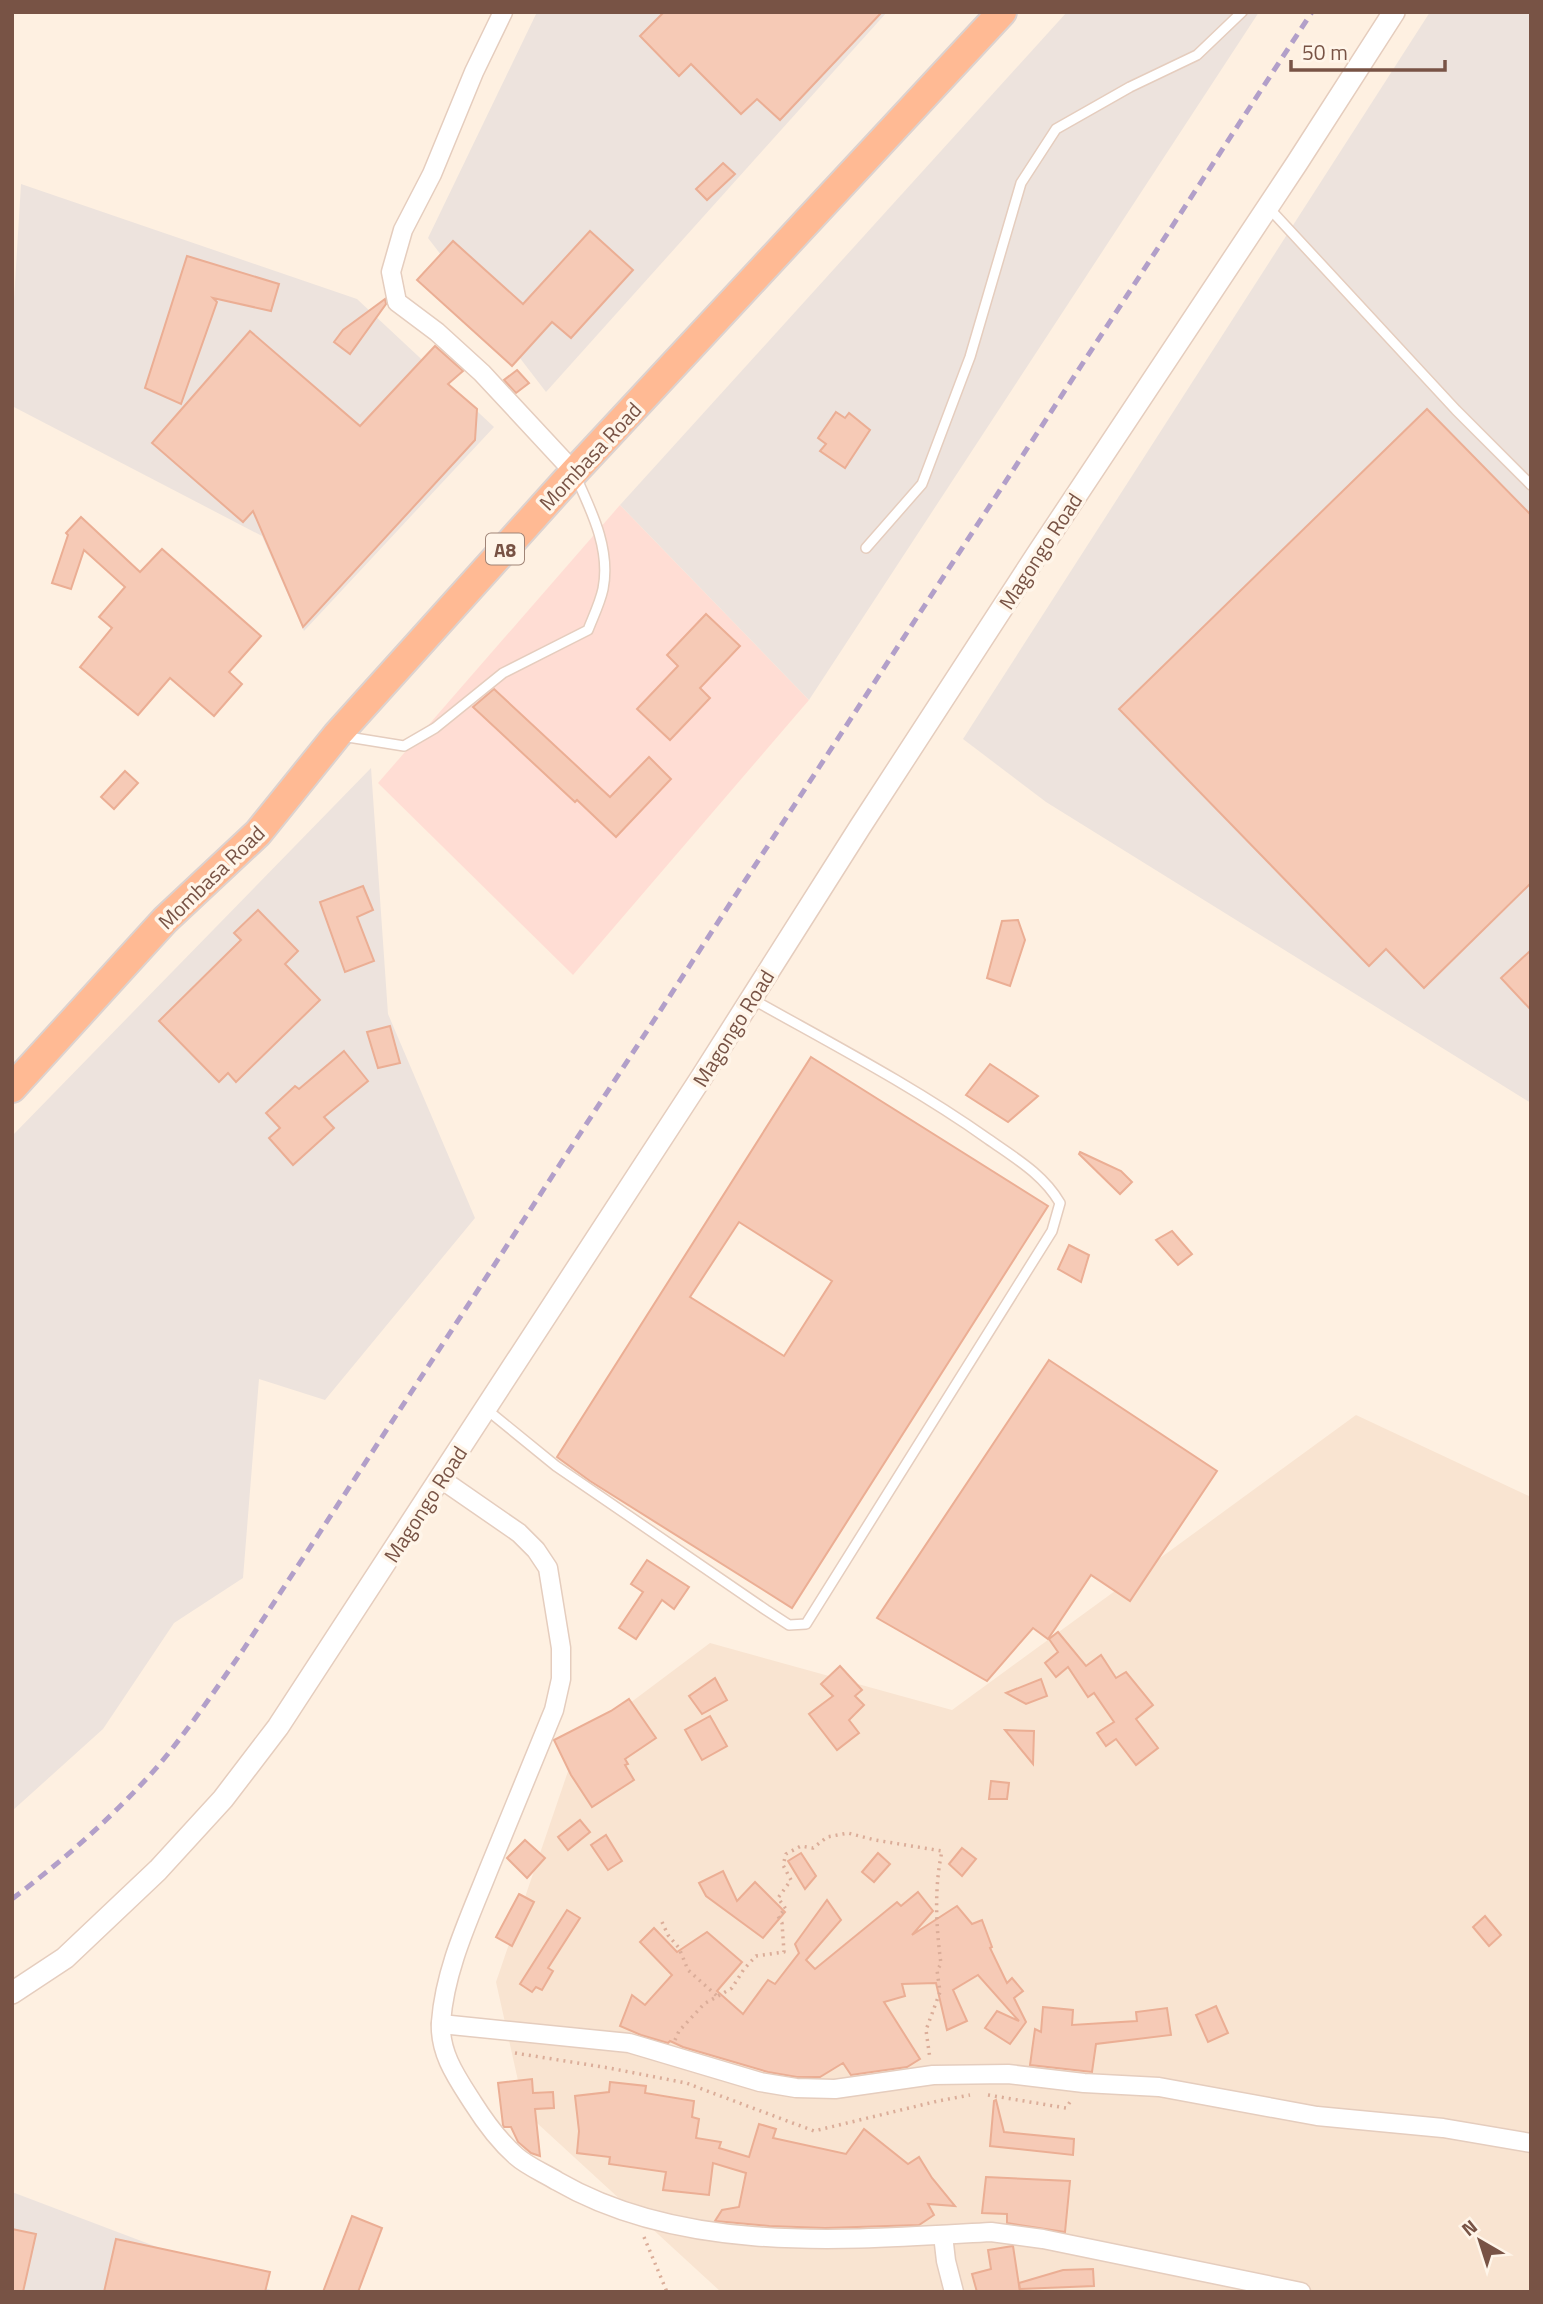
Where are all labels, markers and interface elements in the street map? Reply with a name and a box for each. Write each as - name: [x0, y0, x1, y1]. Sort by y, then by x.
- scale bar: [1291, 28, 1445, 72]
- text: 50 m: [1302, 36, 1348, 68]
- street label: Mombasa Road: [531, 395, 649, 517]
- street label: Magongo Road: [990, 486, 1090, 616]
- road number: A8: [486, 534, 524, 564]
- street label: Mombasa Road: [150, 818, 272, 936]
- street label: Magongo Road: [684, 963, 782, 1093]
- street label: Magongo Road: [375, 1439, 475, 1569]
- north arrow: [1445, 2206, 1515, 2276]
- text: N: [1455, 2212, 1483, 2243]

